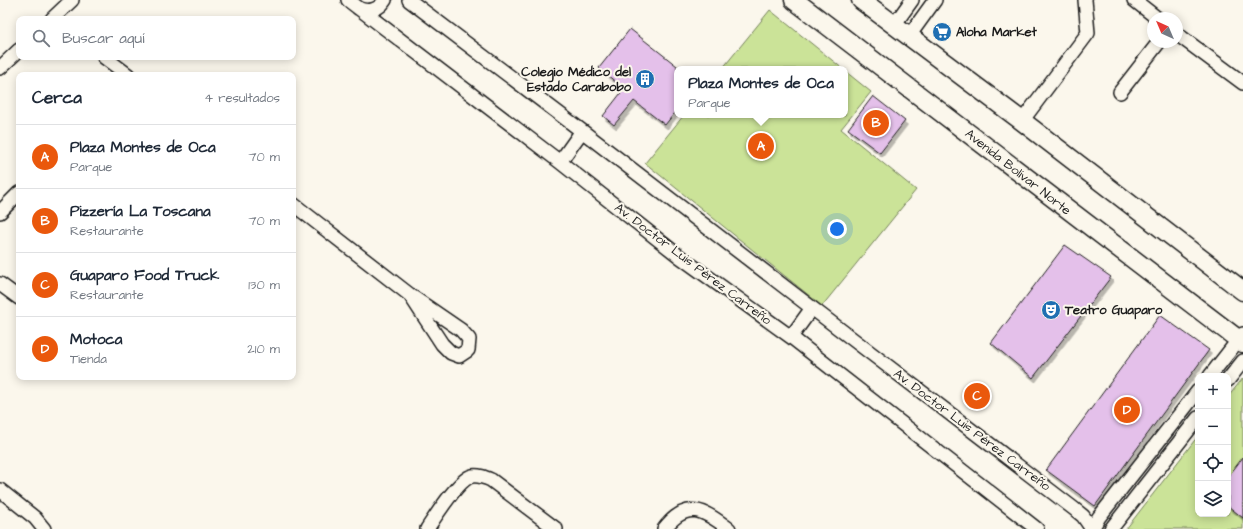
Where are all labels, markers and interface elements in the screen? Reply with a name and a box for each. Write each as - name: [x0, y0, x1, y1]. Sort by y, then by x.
- north arrow: [1147, 12, 1183, 48]
- search box: [16, 16, 296, 60]
- supermarket icon: Aloha Market: [931, 21, 953, 43]
- place label: Aloha Market: [956, 23, 1037, 41]
- icon: search: [30, 27, 52, 49]
- text: Buscar aquí: [62, 28, 144, 49]
- place label: Colegio Médico del Estado Carabobo: [521, 63, 632, 96]
- popup: [674, 66, 848, 118]
- building icon: Colegio Médico del Estado Carabobo: [634, 68, 656, 90]
- text: Plaza Montes de Oca: [688, 73, 834, 94]
- text: Cerca: [32, 86, 82, 110]
- text: 4 resultados: [204, 89, 280, 107]
- text: Parque: [688, 94, 731, 112]
- pin: B: [863, 108, 889, 138]
- street label: Avenida Bolívar Norte: [961, 125, 1075, 219]
- pin: A: [748, 131, 774, 161]
- text: Plaza Montes de Oca: [70, 137, 216, 158]
- text: A: [41, 148, 49, 166]
- text: 70 m: [248, 148, 280, 166]
- text: Parque: [70, 158, 112, 176]
- street label: Av. Doctor Luis Pérez Carreño: [611, 199, 776, 330]
- text: Pizzería La Toscana: [70, 201, 211, 222]
- text: B: [40, 212, 50, 230]
- text: 70 m: [248, 212, 280, 230]
- your location: [827, 219, 847, 239]
- text: Restaurante: [70, 222, 144, 240]
- text: Guaparo Food Truck: [70, 265, 219, 286]
- text: C: [40, 276, 50, 294]
- text: 130 m: [248, 276, 280, 294]
- text: Restaurante: [70, 286, 144, 304]
- theatre icon: Teatro Guaparo: [1040, 299, 1062, 321]
- place label: Teatro Guaparo: [1064, 301, 1163, 320]
- text: Motoca: [70, 329, 122, 350]
- text: D: [41, 340, 49, 358]
- text: 210 m: [247, 340, 280, 358]
- text: Tienda: [70, 350, 107, 368]
- street label: Av. Doctor Luis Pérez Carreño: [890, 366, 1054, 494]
- map controls: [1195, 373, 1231, 517]
- button: +: [1195, 373, 1231, 409]
- pin: C: [964, 381, 990, 411]
- pin: D: [1114, 395, 1140, 425]
- button: −: [1195, 409, 1231, 445]
- button: locate: [1195, 445, 1231, 481]
- button: layers: [1195, 481, 1231, 517]

